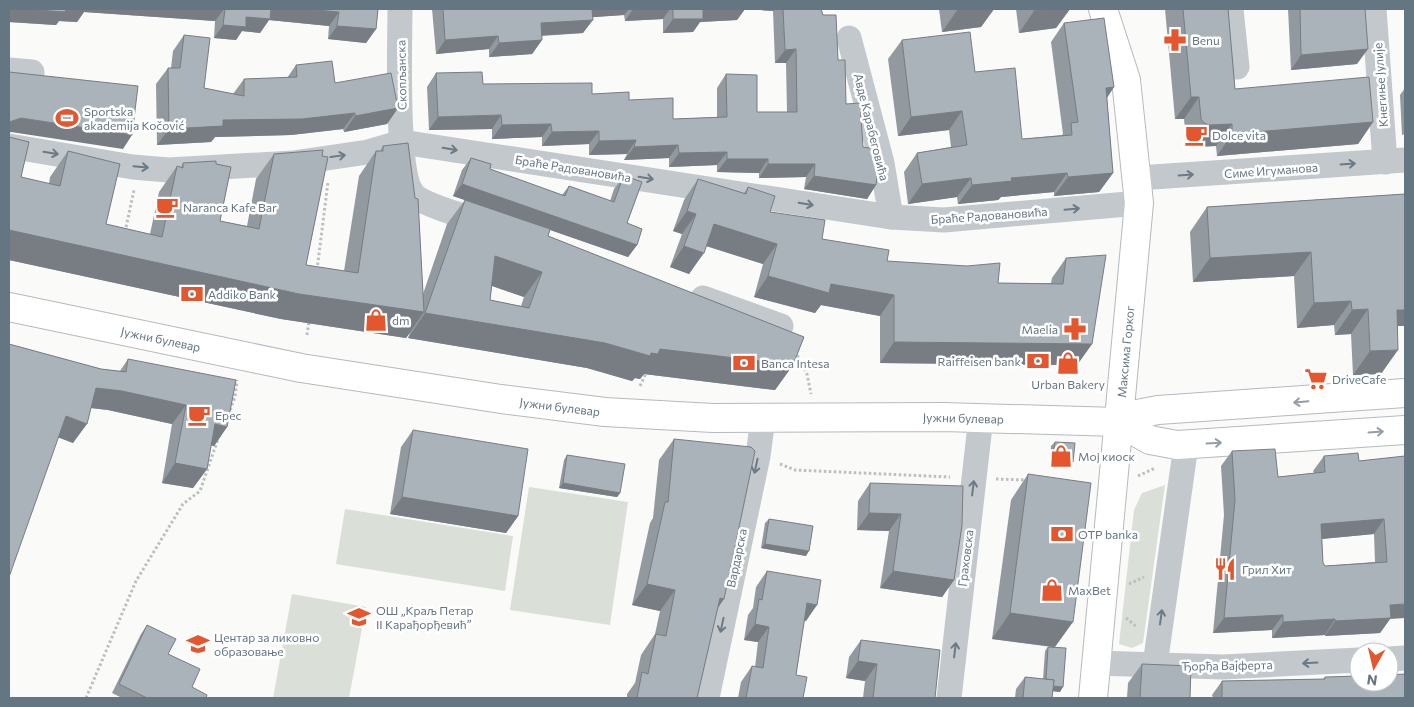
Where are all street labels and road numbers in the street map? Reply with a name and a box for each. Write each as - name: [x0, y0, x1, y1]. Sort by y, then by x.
- street label: Скопљанска: [393, 40, 409, 110]
- street label: Кнегиње Јулије: [1370, 42, 1391, 128]
- street label: Авде Карабеговића: [852, 72, 892, 182]
- street label: Браће Радовановића: [514, 152, 632, 184]
- street label: Симе Игуманова: [1224, 160, 1318, 180]
- street label: Браће Радовановића: [930, 204, 1048, 226]
- street label: Максима Горког: [1114, 305, 1136, 398]
- street label: Јужни булевар: [119, 324, 202, 354]
- street label: Јужни булевар: [519, 394, 601, 418]
- street label: Јужни булевар: [923, 410, 1004, 426]
- street label: Вардарска: [723, 527, 749, 589]
- street label: Граховска: [955, 529, 975, 587]
- street label: Ђорђа Вајферта: [1181, 657, 1273, 673]

